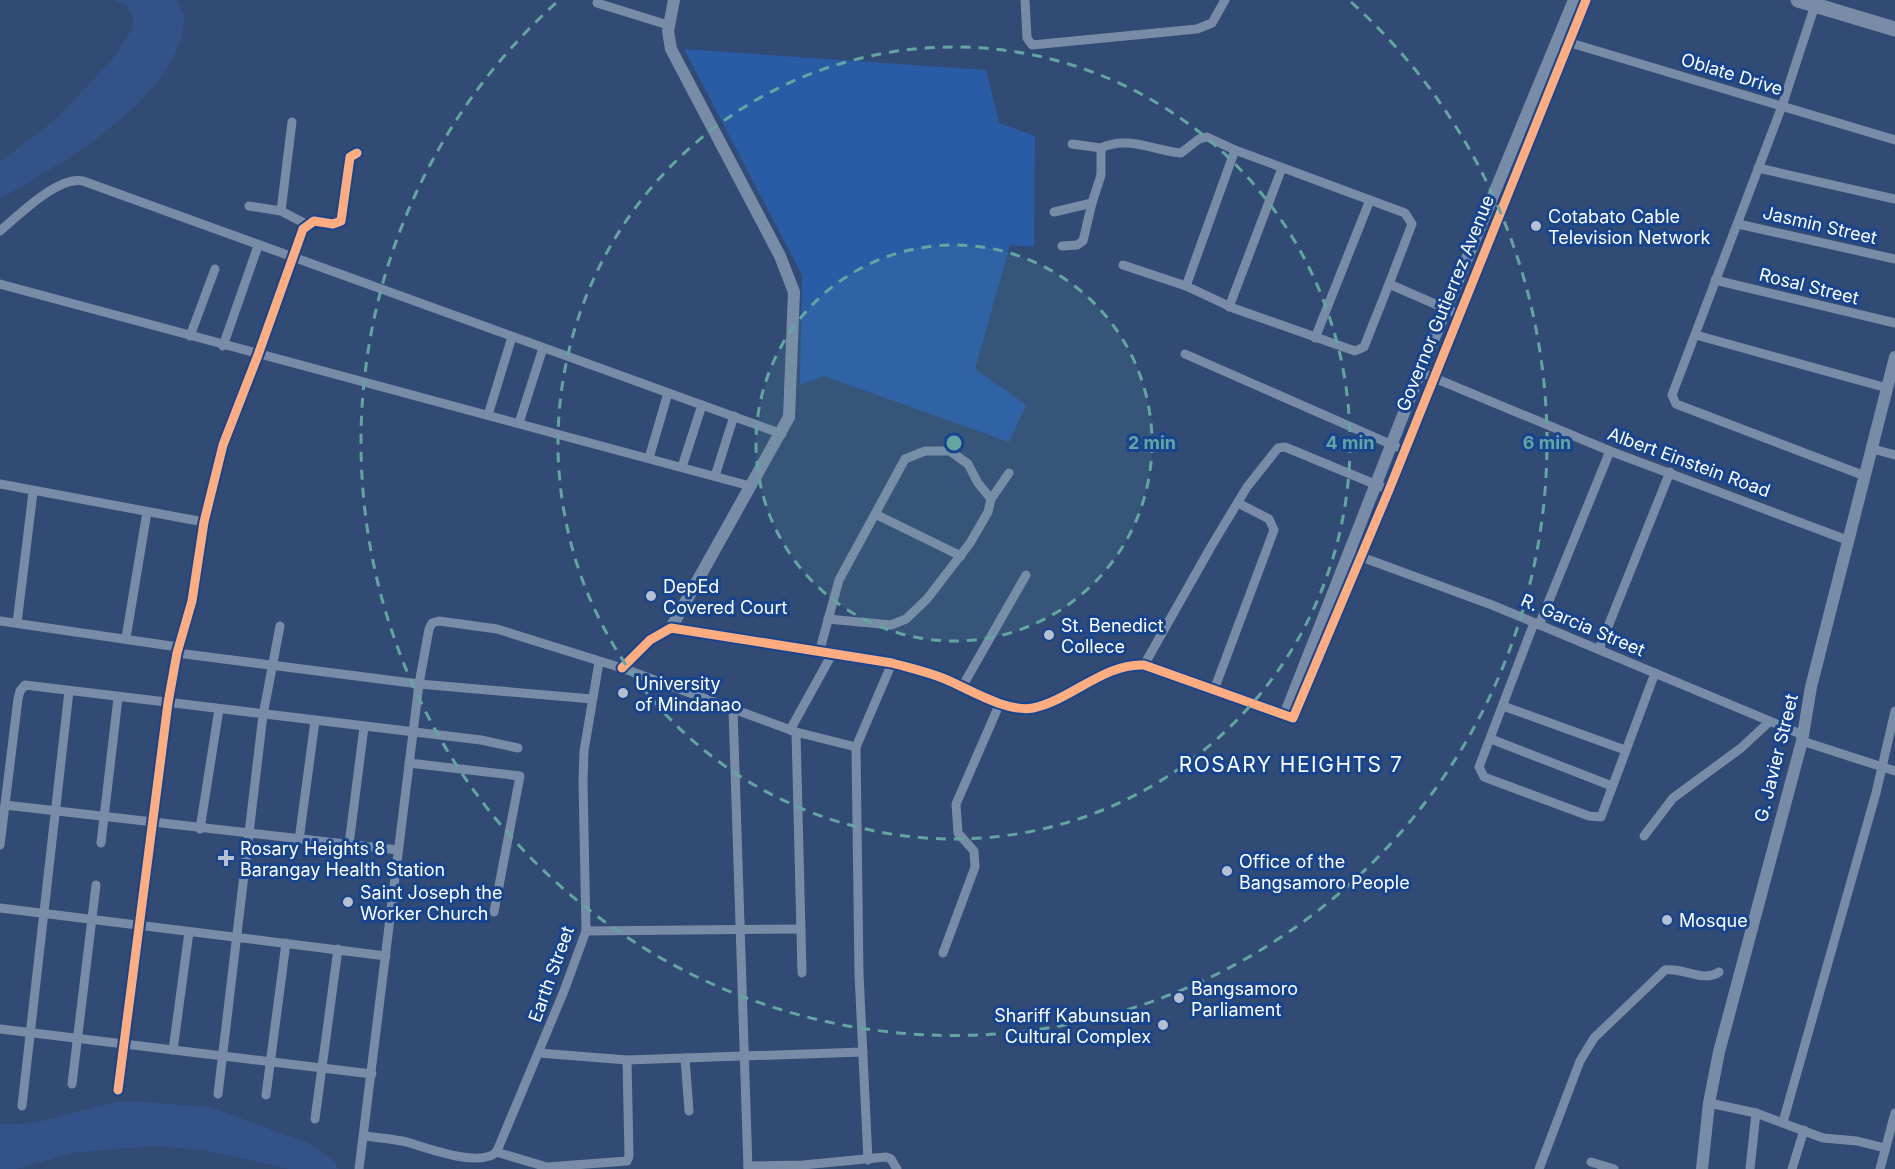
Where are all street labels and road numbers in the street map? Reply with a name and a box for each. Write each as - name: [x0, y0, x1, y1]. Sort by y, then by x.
- street label: Oblate Drive: [1679, 49, 1785, 99]
- street label: Governor Gutierrez Avenue: [1392, 192, 1498, 414]
- street label: Jasmin Street: [1761, 202, 1879, 248]
- street label: Rosal Street: [1757, 263, 1861, 309]
- street label: Albert Einstein Road: [1605, 423, 1773, 501]
- street label: R. Garcia Street: [1518, 589, 1648, 661]
- street label: G. Javier Street: [1750, 692, 1802, 824]
- street label: Earth Street: [524, 923, 578, 1025]

